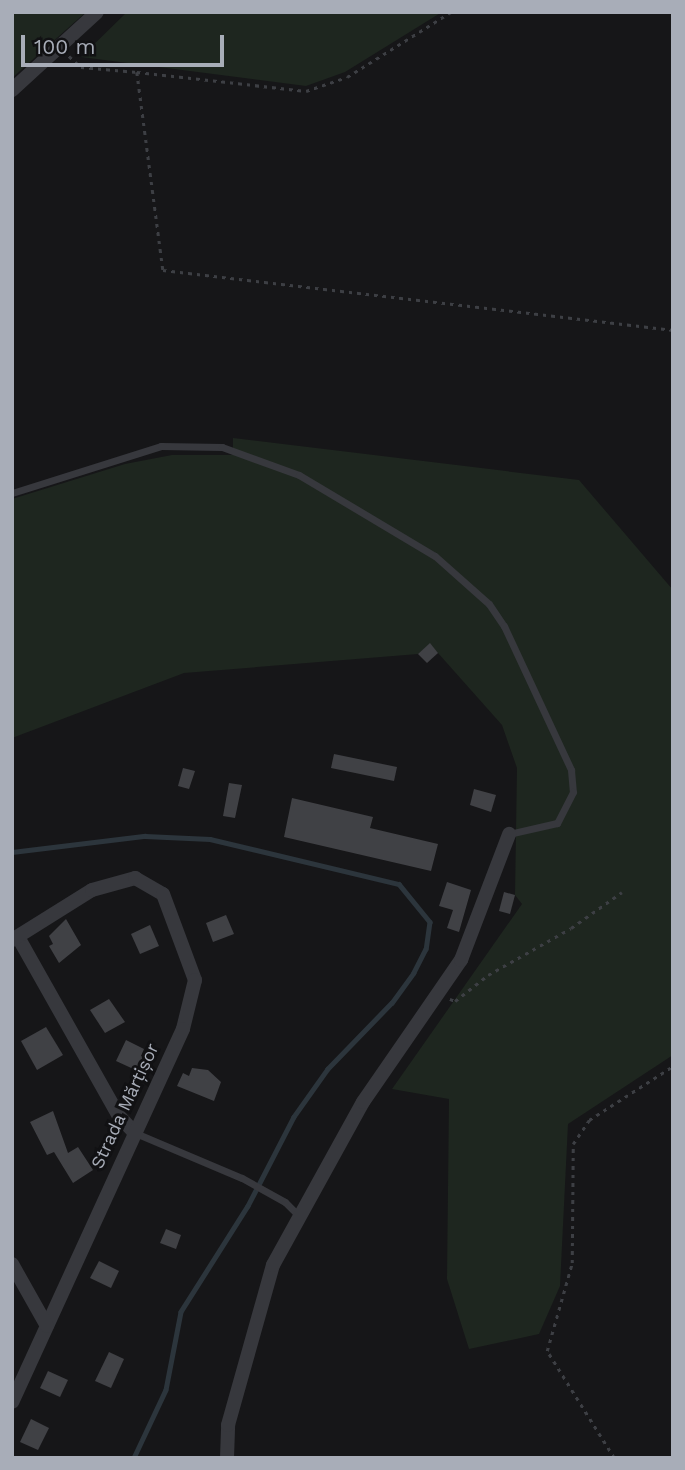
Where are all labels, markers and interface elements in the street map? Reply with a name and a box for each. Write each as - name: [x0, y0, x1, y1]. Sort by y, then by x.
- scale bar: [24, 21, 228, 65]
- text: 100 m: [34, 34, 96, 59]
- street label: Strada Mărțișor: [86, 1040, 164, 1172]

